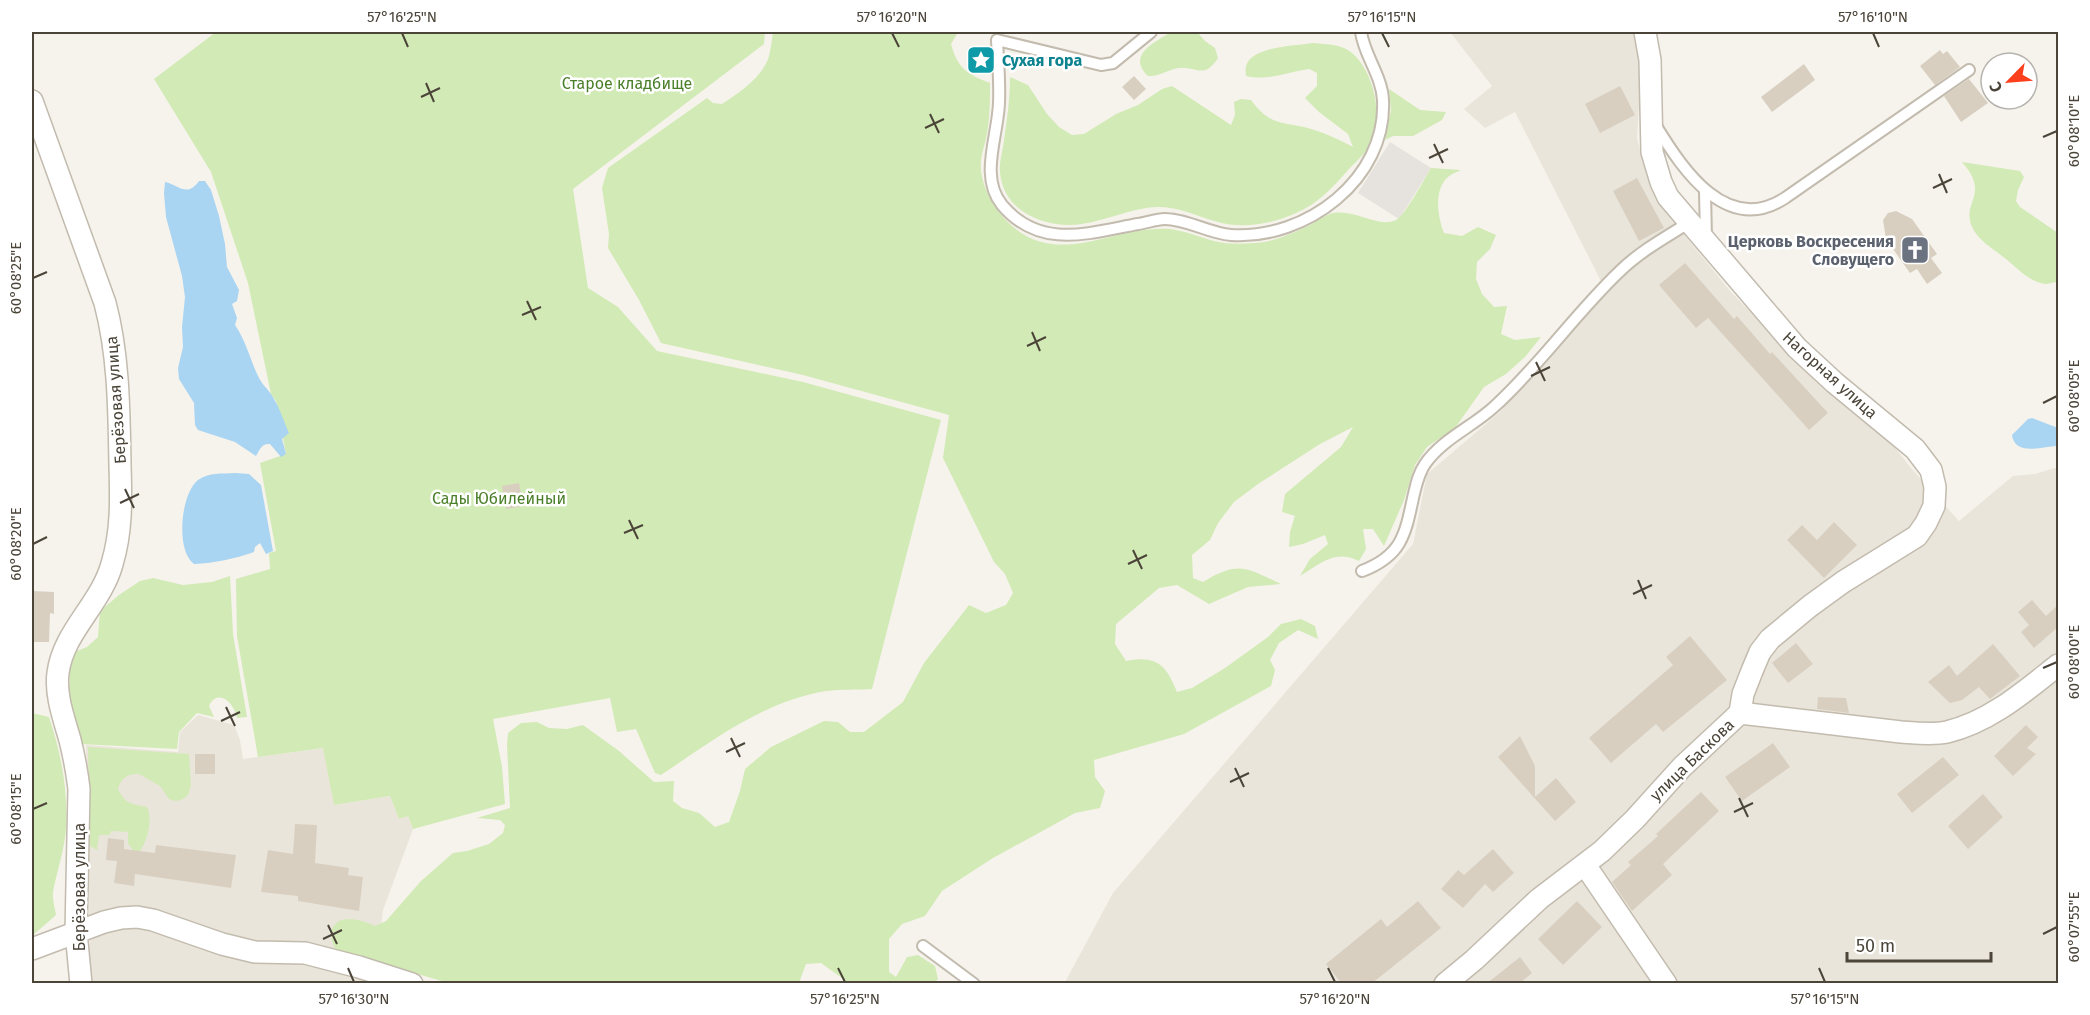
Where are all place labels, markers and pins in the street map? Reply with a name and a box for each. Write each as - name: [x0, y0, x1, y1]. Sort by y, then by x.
- place icon: Сухая гора: [965, 44, 997, 76]
- place label: Сухая гора: [1002, 51, 1082, 70]
- place label: Церковь Воскресения Словущего: [1728, 232, 1894, 269]
- church icon: Церковь Воскресения Словущего: [1899, 234, 1931, 266]

